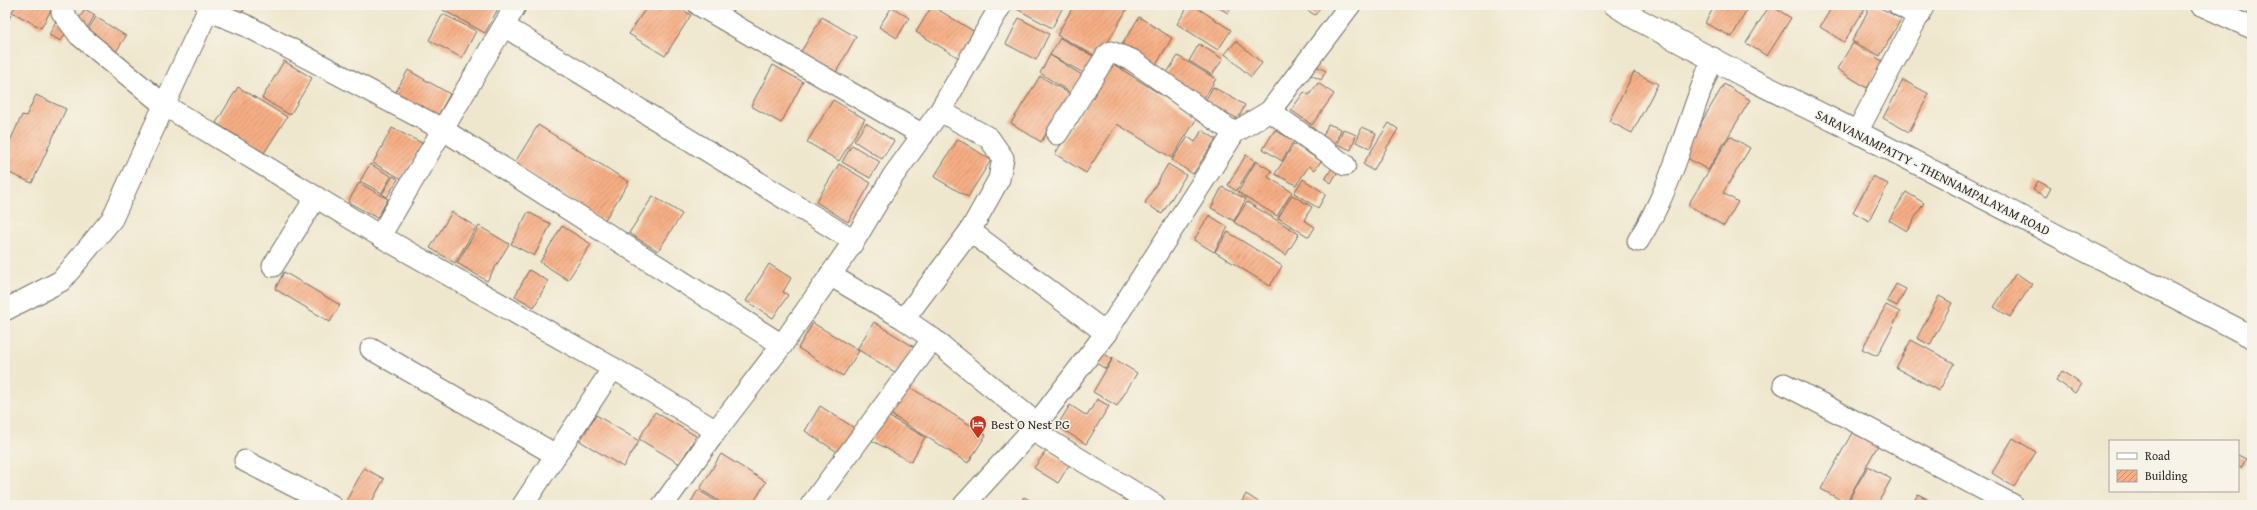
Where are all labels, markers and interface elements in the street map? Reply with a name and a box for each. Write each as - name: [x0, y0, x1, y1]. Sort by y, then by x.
- street label: SARAVANAMPATTY - THENNAMPALAYAM ROAD: [1812, 105, 2053, 240]
- hotel icon: Best O Nest PG: [968, 414, 988, 439]
- place label: Best O Nest PG: [991, 415, 1070, 434]
- legend: [2109, 440, 2239, 492]
- text: Road: [2145, 447, 2171, 464]
- text: Building: [2145, 467, 2188, 484]

